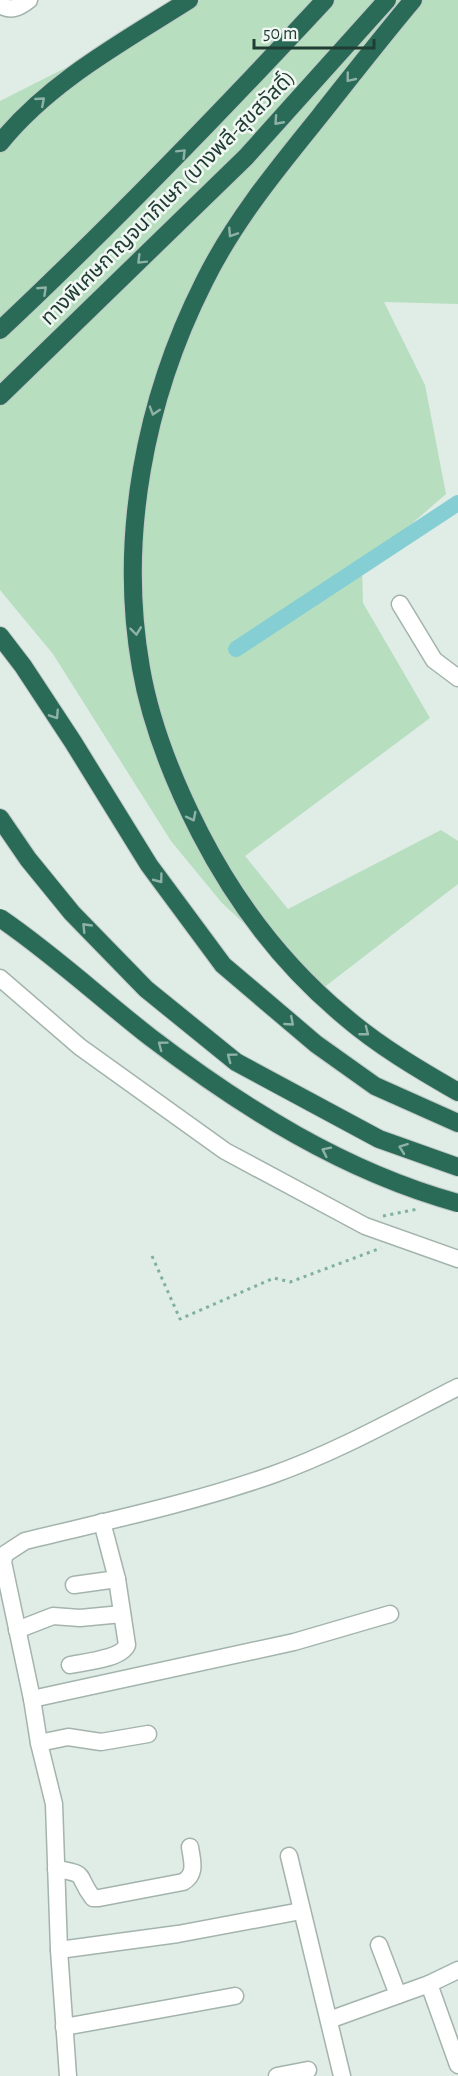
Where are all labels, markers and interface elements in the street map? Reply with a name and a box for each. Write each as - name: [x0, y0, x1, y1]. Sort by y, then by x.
- scale bar: [254, 12, 374, 50]
- text: 50 m: [263, 25, 297, 43]
- street label: ทางพิเศษกาญจนาภิเษก (บางพลี-สุขสวัสดิ์): [35, 65, 300, 330]
- one-way arrow: [346, 71, 357, 82]
- one-way arrow: [34, 97, 45, 108]
- one-way arrow: [274, 115, 285, 125]
- one-way arrow: [174, 149, 185, 160]
- one-way arrow: [227, 227, 239, 237]
- one-way arrow: [138, 253, 149, 264]
- one-way arrow: [36, 286, 46, 297]
- one-way arrow: [149, 405, 161, 416]
- one-way arrow: [130, 627, 142, 636]
- one-way arrow: [47, 709, 59, 719]
- one-way arrow: [185, 811, 196, 821]
- one-way arrow: [152, 873, 163, 884]
- one-way arrow: [82, 924, 93, 935]
- one-way arrow: [283, 1015, 294, 1026]
- one-way arrow: [358, 1025, 369, 1036]
- one-way arrow: [158, 1042, 169, 1053]
- one-way arrow: [226, 1054, 237, 1065]
- one-way arrow: [398, 1142, 409, 1155]
- one-way arrow: [321, 1146, 332, 1158]

